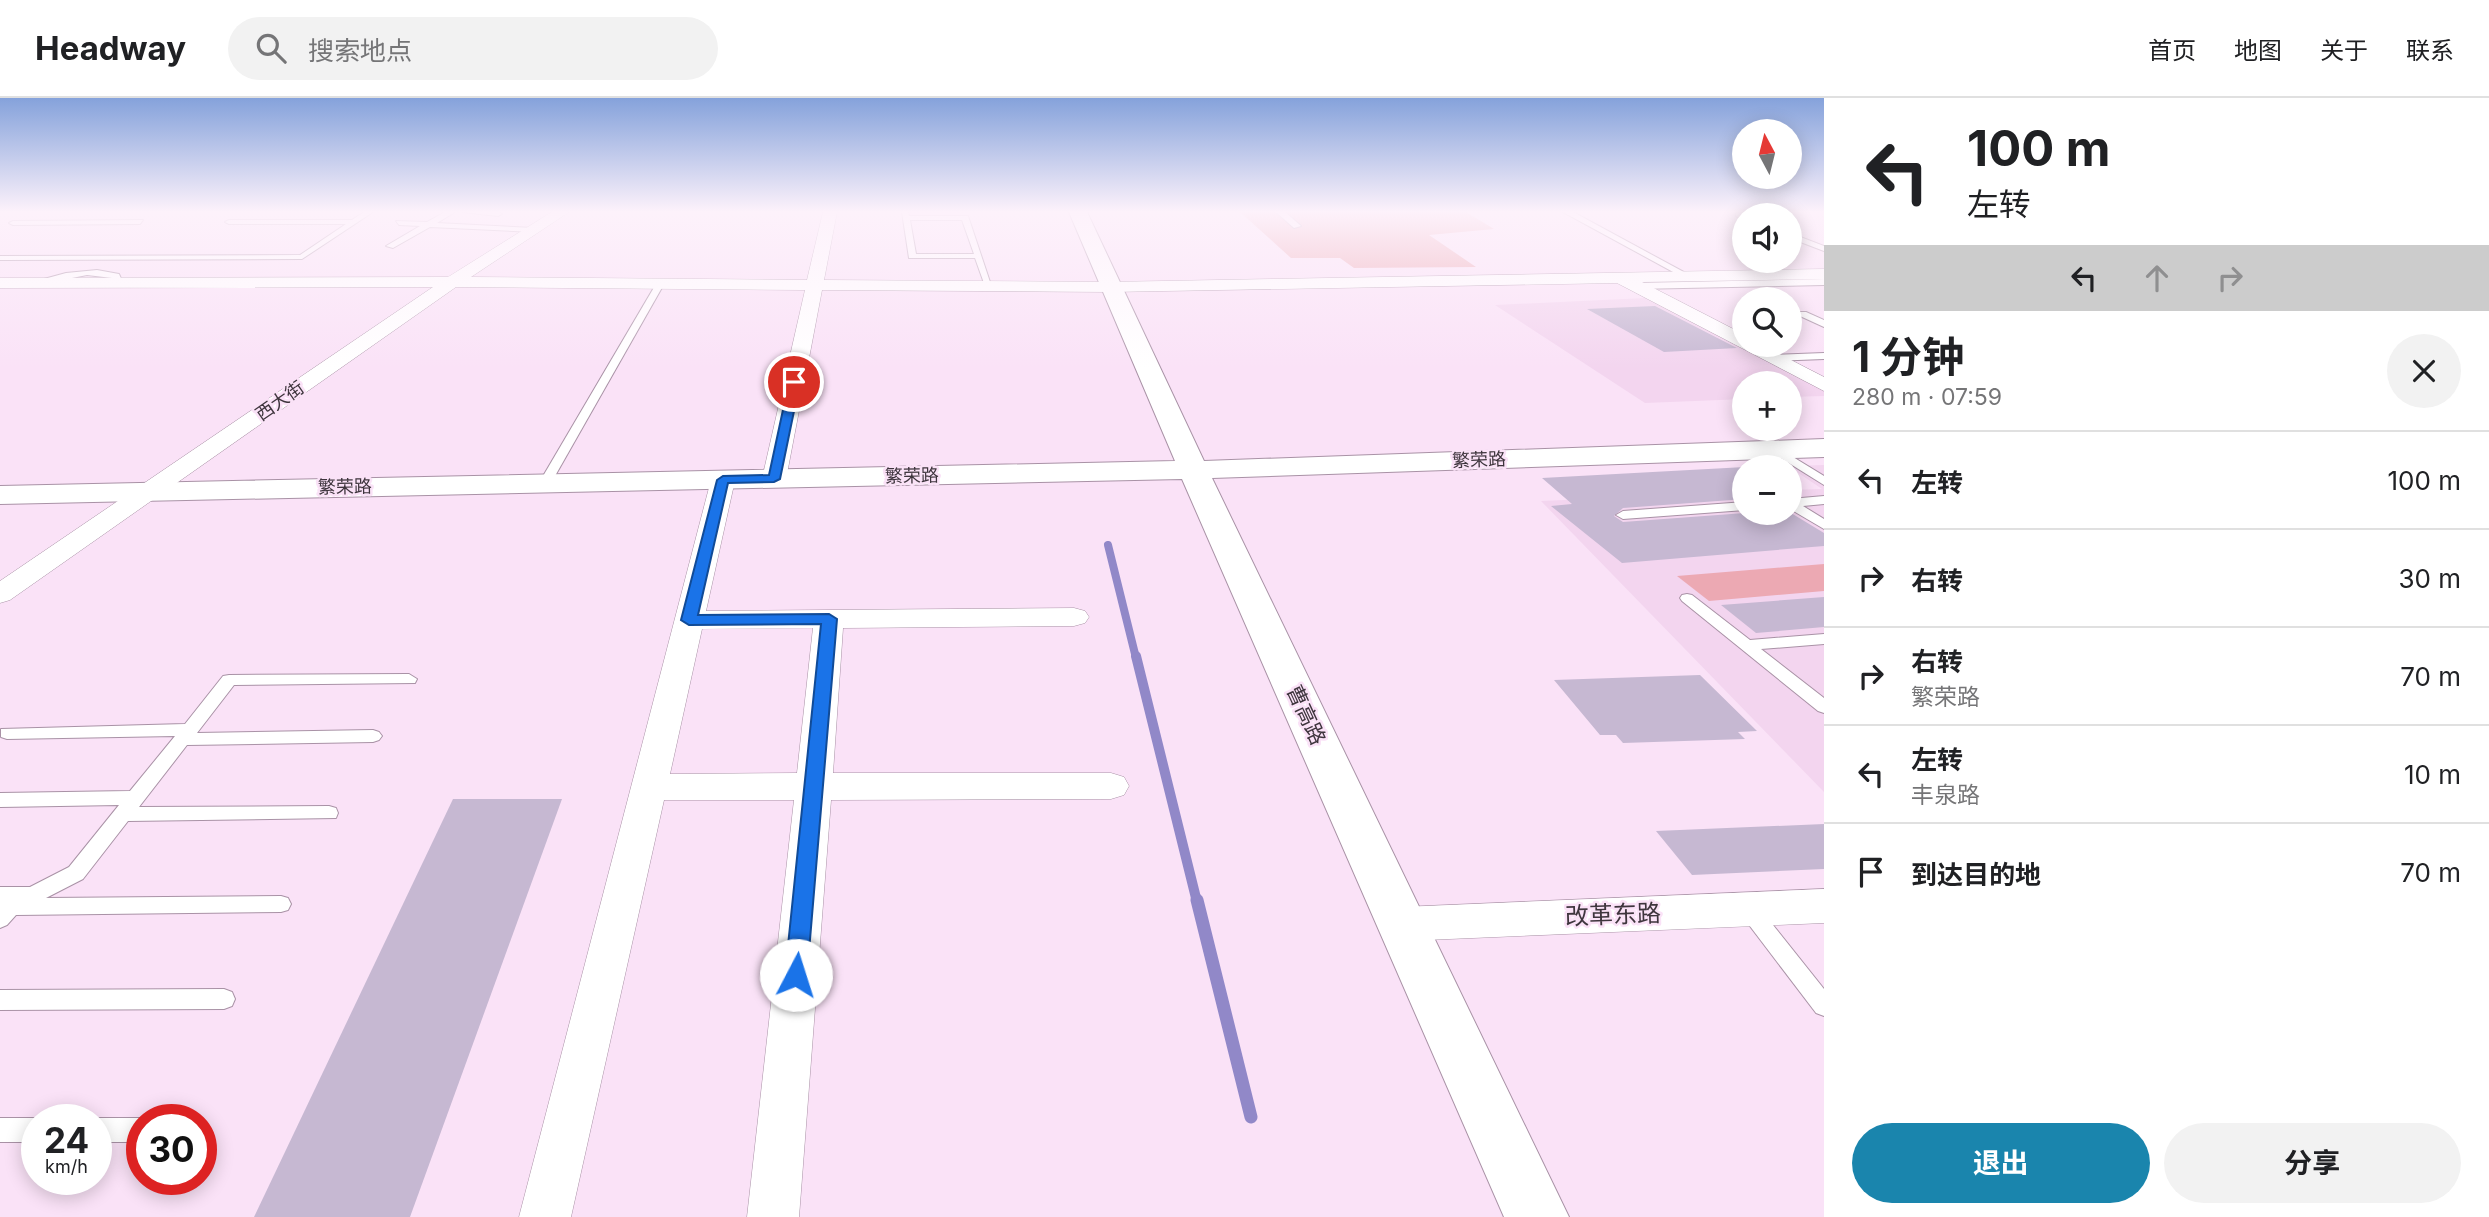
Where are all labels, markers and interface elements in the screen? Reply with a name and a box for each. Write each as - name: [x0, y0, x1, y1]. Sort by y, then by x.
- search box: [228, 17, 718, 80]
- text: Headway: [35, 28, 186, 68]
- icon: search: [252, 29, 290, 67]
- text: 搜索地点: [308, 35, 412, 66]
- text: 首页: [2148, 36, 2196, 65]
- text: 地图: [2234, 36, 2282, 65]
- text: 关于: [2320, 36, 2368, 65]
- text: 联系: [2406, 36, 2454, 65]
- north arrow: [1732, 119, 1802, 189]
- map controls: [1732, 119, 1802, 525]
- text: 100 m: [1967, 119, 2111, 178]
- icon: left: [1852, 126, 1943, 217]
- text: 左转: [1967, 185, 2031, 224]
- button: sound: [1732, 203, 1802, 273]
- icon: left: [2065, 259, 2103, 297]
- icon: ahead: [2138, 259, 2176, 297]
- icon: right: [2211, 259, 2249, 297]
- button: search: [1732, 287, 1802, 357]
- text: 1 分钟: [1852, 331, 1964, 382]
- button: close: [2387, 334, 2461, 408]
- pin: [764, 352, 824, 412]
- icon: arrive: [775, 363, 813, 401]
- button: +: [1732, 371, 1802, 441]
- street label: 西大街: [252, 377, 308, 425]
- text: 280 m · 07:59: [1852, 383, 2002, 411]
- street label: 繁荣路: [1452, 448, 1506, 471]
- button: −: [1732, 455, 1802, 525]
- icon: left: [1852, 461, 1890, 499]
- street label: 繁荣路: [885, 465, 939, 486]
- text: 100 m: [2388, 465, 2461, 496]
- text: 左转: [1911, 467, 1963, 498]
- street label: 繁荣路: [318, 476, 372, 497]
- icon: right: [1852, 559, 1890, 597]
- text: 30 m: [2398, 563, 2461, 594]
- text: 右转: [1911, 565, 1963, 596]
- text: 右转: [1911, 646, 1963, 677]
- icon: right: [1852, 657, 1890, 695]
- text: 70 m: [2400, 661, 2461, 692]
- street label: 曹高路: [1282, 681, 1331, 749]
- text: 繁荣路: [1911, 683, 1980, 711]
- text: 左转: [1911, 744, 1963, 775]
- icon: left: [1852, 755, 1890, 793]
- text: 10 m: [2404, 759, 2461, 790]
- text: 丰泉路: [1911, 781, 1980, 809]
- icon: arrive: [1852, 853, 1890, 891]
- text: 70 m: [2400, 857, 2461, 888]
- text: 到达目的地: [1911, 859, 2041, 890]
- street label: 改革东路: [1565, 898, 1661, 931]
- position arrow: [759, 938, 833, 1012]
- speed limit sign: 30: [126, 1104, 217, 1195]
- text: 24: [44, 1119, 89, 1161]
- button: 退出: [1852, 1123, 2150, 1203]
- button: 分享: [2164, 1123, 2461, 1203]
- text: km/h: [45, 1156, 88, 1177]

